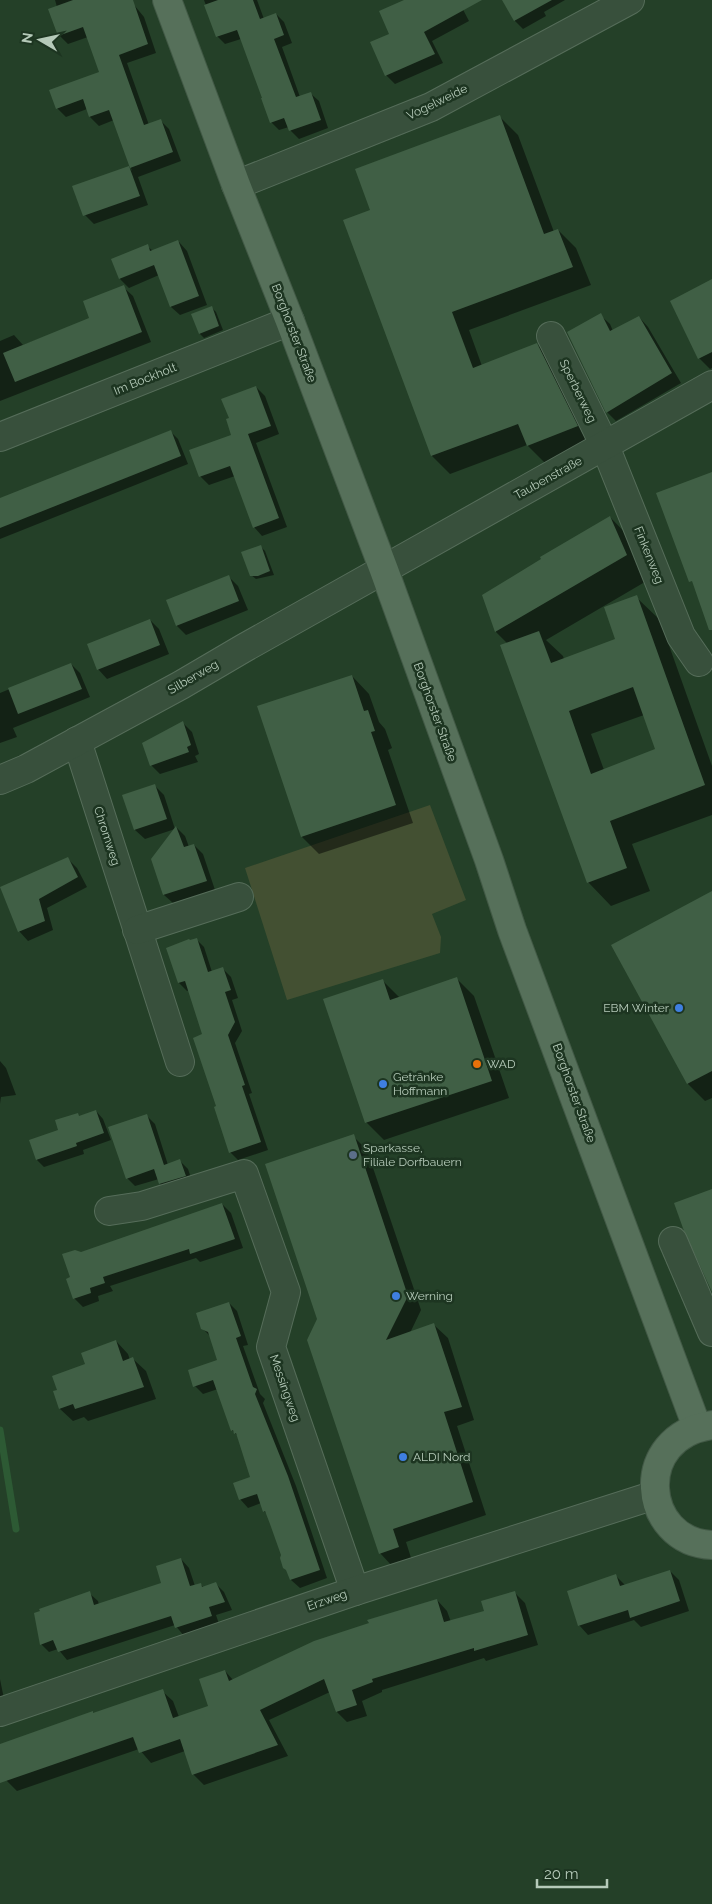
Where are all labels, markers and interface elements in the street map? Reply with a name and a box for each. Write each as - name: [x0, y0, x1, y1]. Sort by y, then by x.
- north arrow: [15, 15, 65, 65]
- text: N: [18, 31, 36, 44]
- street label: Vogelweide: [404, 81, 470, 123]
- street label: Borghorster Straße: [269, 282, 319, 384]
- street label: Sperberweg: [557, 357, 599, 425]
- street label: Im Bockholt: [112, 360, 178, 398]
- street label: Taubenstraße: [512, 454, 584, 502]
- street label: Finkenweg: [631, 524, 667, 586]
- street label: Silberweg: [165, 657, 221, 697]
- street label: Borghorster Straße: [411, 661, 459, 763]
- street label: Chromweg: [91, 805, 123, 867]
- place label: EBM Winter: [603, 1001, 670, 1015]
- marker: EBM Winter: [673, 1002, 685, 1014]
- street label: Borghorster Straße: [550, 1042, 598, 1144]
- place label: WAD: [487, 1057, 516, 1071]
- marker: WAD: [471, 1058, 483, 1070]
- place label: Getränke Hoffmann: [393, 1070, 447, 1098]
- marker: Getränke Hoffmann: [377, 1078, 389, 1090]
- place label: Sparkasse, Filiale Dorfbauern: [363, 1141, 462, 1169]
- marker: Sparkasse, Filiale Dorfbauern: [347, 1149, 359, 1161]
- place label: Werning: [406, 1289, 453, 1303]
- marker: Werning: [390, 1290, 402, 1302]
- street label: Messingweg: [267, 1353, 303, 1423]
- place label: ALDI Nord: [413, 1450, 471, 1464]
- marker: ALDI Nord: [397, 1451, 409, 1463]
- street label: Erzweg: [305, 1587, 349, 1613]
- scale bar: [537, 1856, 607, 1888]
- text: 20 m: [544, 1865, 579, 1883]

